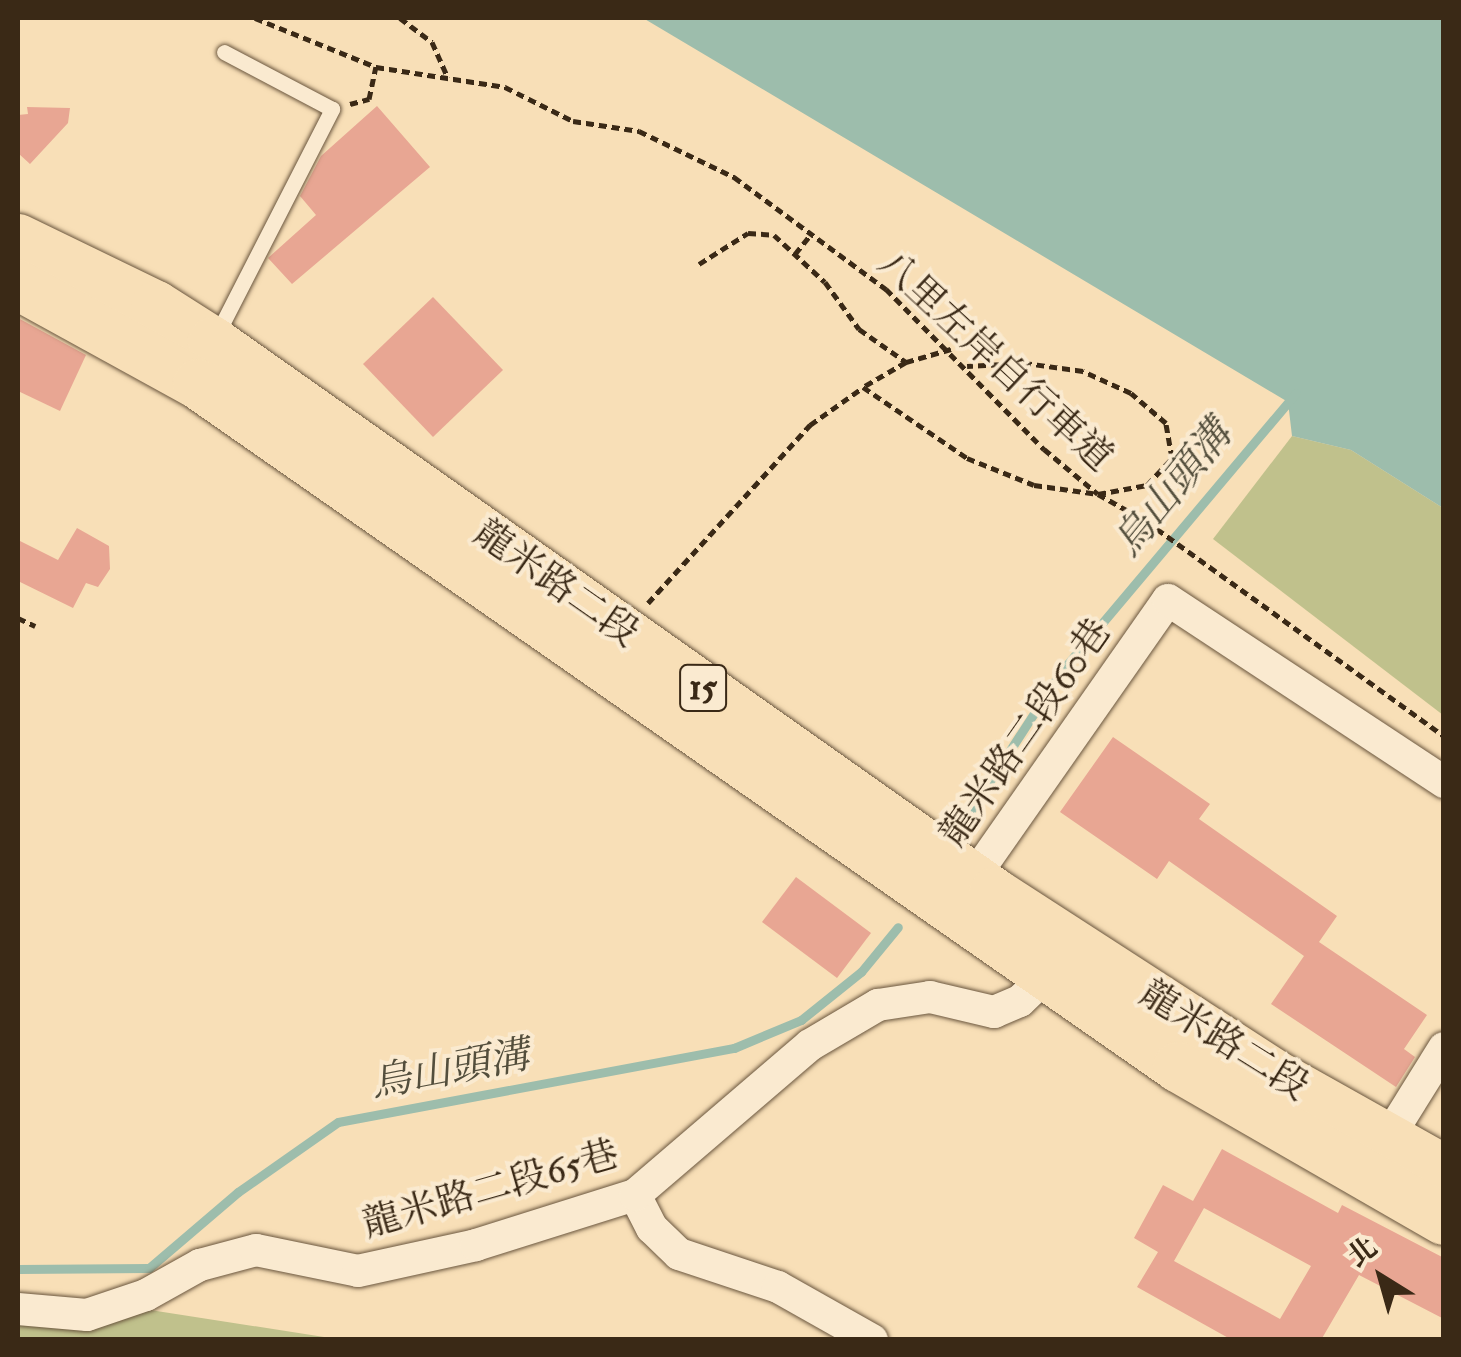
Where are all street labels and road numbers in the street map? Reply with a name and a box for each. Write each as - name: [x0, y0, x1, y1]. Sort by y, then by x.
- street label: 八里左岸自行車道: [868, 241, 1122, 481]
- street label: 龍米路二段: [465, 511, 647, 657]
- street label: 龍米路二段60巷: [931, 611, 1121, 855]
- road number: 15: [678, 658, 728, 718]
- street label: 龍米路二段: [1131, 971, 1317, 1111]
- street label: 龍米路二段65巷: [358, 1132, 624, 1248]

